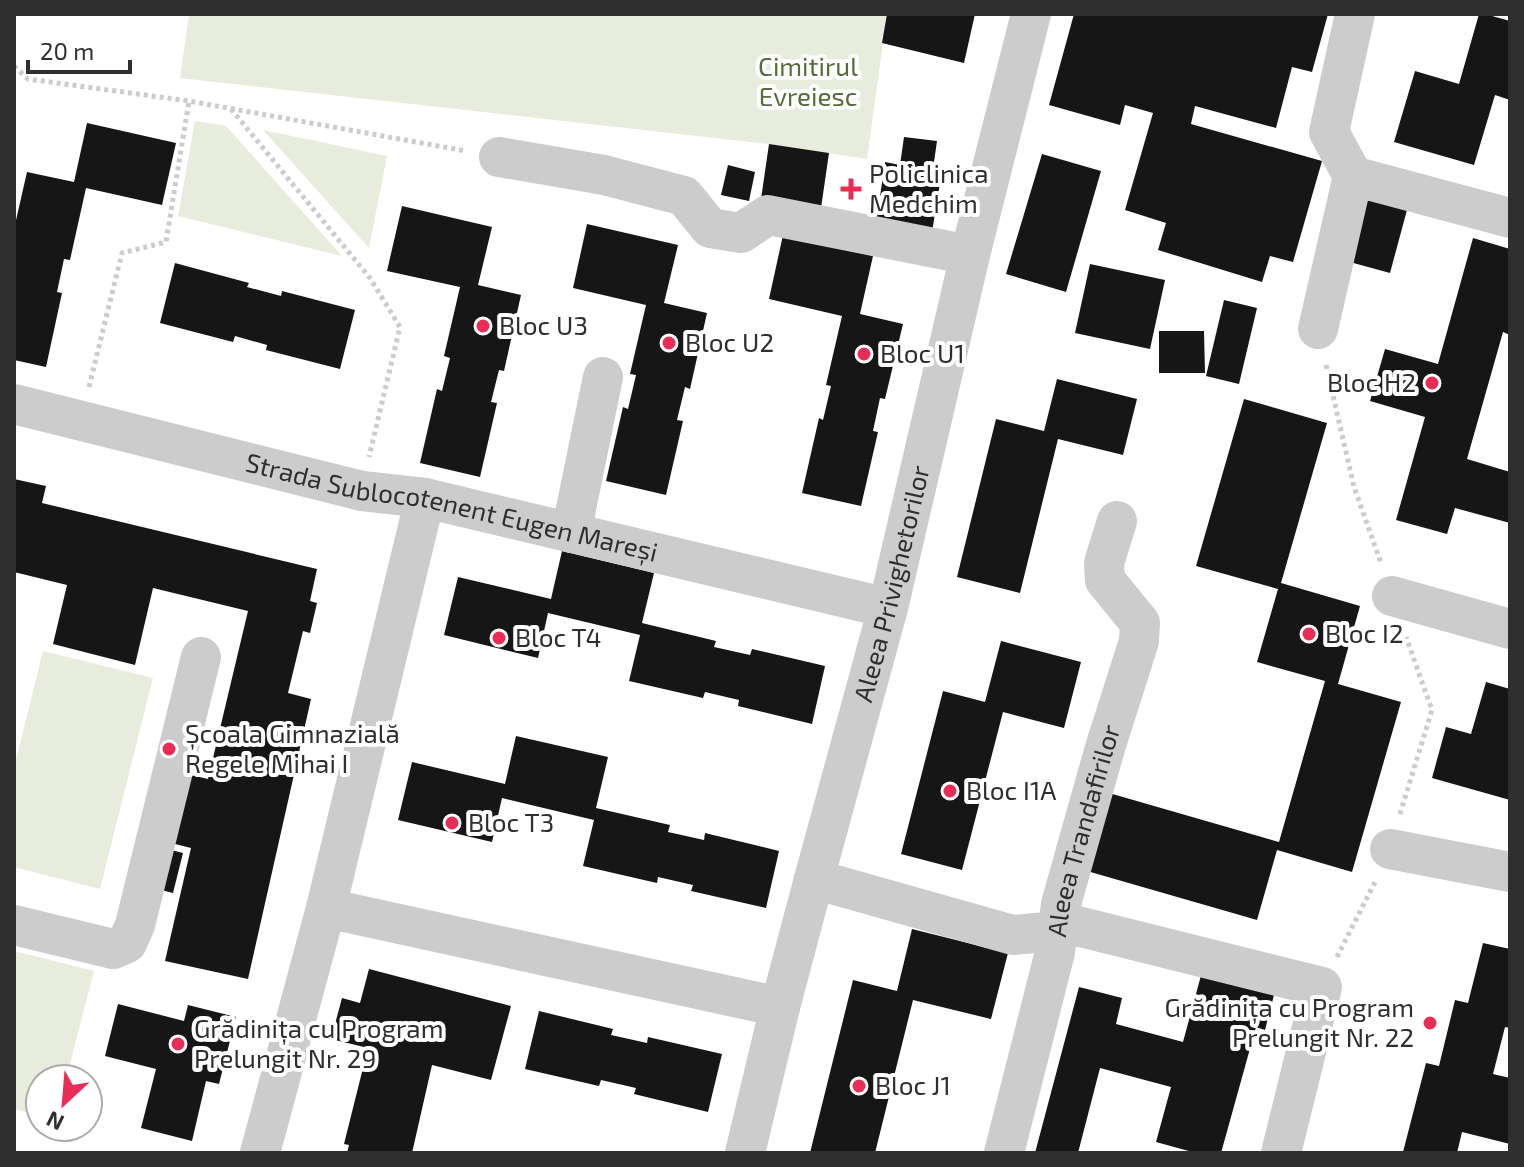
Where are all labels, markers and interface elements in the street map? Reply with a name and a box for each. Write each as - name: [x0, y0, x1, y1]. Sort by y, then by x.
- scale bar: [28, 24, 130, 74]
- text: 20 m: [40, 36, 94, 65]
- park label: Cimitirul Evreiesc: [758, 50, 858, 111]
- place label: Policlinica Medchim: [869, 157, 989, 218]
- marker: Policlinica Medchim: [840, 178, 862, 200]
- place label: Bloc U3: [499, 309, 588, 340]
- marker: Bloc U3: [474, 317, 492, 335]
- place label: Bloc U2: [685, 326, 774, 357]
- marker: Bloc U2: [660, 334, 678, 352]
- place label: Bloc U1: [880, 337, 965, 368]
- marker: Bloc U1: [855, 345, 873, 363]
- place label: Bloc H2: [1327, 366, 1416, 397]
- marker: Bloc H2: [1423, 374, 1441, 392]
- street label: Strada Sublocotenent Eugen Mareși: [243, 446, 661, 567]
- street label: Aleea Privighetorilor: [846, 462, 935, 705]
- place label: Bloc I2: [1325, 617, 1404, 648]
- place label: Bloc T4: [515, 621, 602, 652]
- marker: Bloc I2: [1300, 625, 1318, 643]
- marker: Bloc T4: [490, 629, 508, 647]
- place label: Școala Gimnazială Regele Mihai I: [185, 717, 400, 778]
- street label: Aleea Trandafirilor: [1040, 720, 1125, 939]
- marker: Școala Gimnazială Regele Mihai I: [160, 740, 178, 758]
- place label: Bloc I1A: [966, 774, 1056, 805]
- marker: Bloc I1A: [941, 782, 959, 800]
- place label: Bloc T3: [468, 806, 554, 837]
- marker: Bloc T3: [443, 814, 461, 832]
- place label: Grădinița cu Program Prelungit Nr. 22: [1165, 991, 1414, 1052]
- place label: Grădinița cu Program Prelungit Nr. 29: [194, 1012, 443, 1073]
- marker: Grădinița cu Program Prelungit Nr. 22: [1421, 1014, 1439, 1032]
- marker: Grădinița cu Program Prelungit Nr. 29: [169, 1035, 187, 1053]
- north arrow: [24, 1063, 104, 1143]
- place label: Bloc J1: [875, 1069, 951, 1100]
- marker: Bloc J1: [850, 1077, 868, 1095]
- text: N: [42, 1107, 68, 1137]

